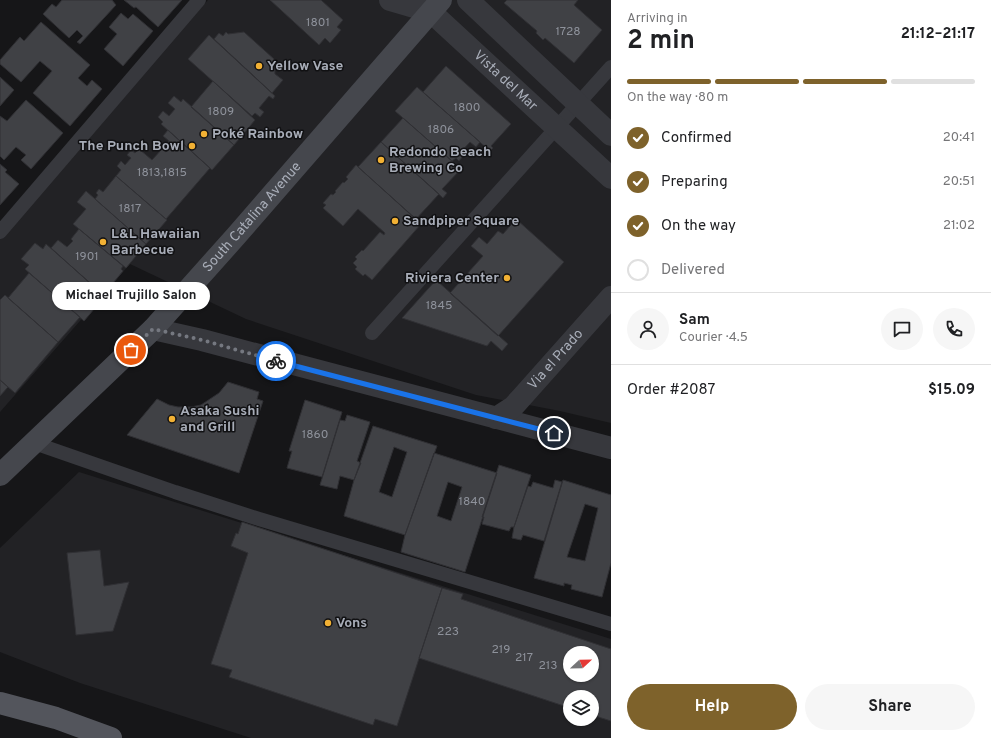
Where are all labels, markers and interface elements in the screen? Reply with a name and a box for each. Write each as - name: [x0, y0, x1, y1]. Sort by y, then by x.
- text: Arriving in: [627, 11, 688, 27]
- house number: 1801: [306, 15, 330, 31]
- house number: 1728: [555, 24, 581, 40]
- text: 2 min: [627, 25, 695, 58]
- text: 21:12–21:17: [901, 25, 975, 44]
- street label: Vista del Mar: [470, 47, 541, 115]
- place label: Yellow Vase: [267, 58, 343, 75]
- marker: Yellow Vase: [254, 61, 264, 71]
- text: On the way · 80 m: [627, 90, 728, 106]
- house number: 1800: [453, 100, 481, 116]
- house number: 1809: [208, 104, 234, 120]
- house number: 1806: [428, 122, 454, 138]
- place label: Poké Rainbow: [212, 126, 303, 143]
- icon: check: [627, 127, 649, 149]
- marker: Poké Rainbow: [199, 129, 209, 139]
- text: Confirmed: [661, 129, 732, 148]
- text: 20:41: [943, 130, 975, 146]
- place label: The Punch Bowl: [79, 138, 184, 155]
- marker: The Punch Bowl: [187, 141, 197, 151]
- place label: Redondo Beach Brewing Co: [389, 144, 491, 177]
- marker: Redondo Beach Brewing Co: [376, 155, 386, 165]
- street label: South Catalina Avenue: [199, 158, 305, 276]
- house number: 1813,1815: [137, 165, 187, 181]
- icon: check: [627, 171, 649, 193]
- text: Preparing: [661, 173, 728, 192]
- text: 20:51: [943, 174, 975, 190]
- house number: 1817: [119, 201, 141, 217]
- place label: Sandpiper Square: [403, 213, 519, 230]
- icon: check: [627, 215, 649, 237]
- marker: Sandpiper Square: [390, 216, 400, 226]
- text: On the way: [661, 217, 736, 236]
- text: 21:02: [943, 218, 975, 234]
- place label: L&L Hawaiian Barbecue: [111, 226, 200, 259]
- marker: L&L Hawaiian Barbecue: [98, 237, 108, 247]
- house number: 1901: [75, 249, 99, 265]
- text: Delivered: [661, 261, 725, 280]
- place label: Riviera Center: [405, 270, 499, 287]
- marker: Riviera Center: [502, 273, 512, 283]
- callout: Michael Trujillo Salon: [52, 282, 210, 310]
- text: Michael Trujillo Salon: [66, 288, 196, 304]
- house number: 1845: [426, 298, 452, 314]
- button: person: [627, 308, 669, 350]
- button: chat: [881, 308, 923, 350]
- button: phone: [933, 308, 975, 350]
- text: Sam: [679, 311, 710, 330]
- street label: Via el Prado: [524, 326, 587, 393]
- text: Courier · 4.5: [679, 330, 748, 346]
- pin: [114, 333, 148, 367]
- icon: bag: [120, 339, 142, 361]
- courier: [256, 341, 296, 381]
- icon: bike: [265, 350, 287, 372]
- text: Order #2087: [627, 381, 715, 400]
- text: $15.09: [928, 381, 975, 400]
- place label: Asaka Sushi and Grill: [180, 403, 259, 436]
- marker: Asaka Sushi and Grill: [167, 414, 177, 424]
- pin: [537, 416, 571, 450]
- icon: home: [543, 422, 565, 444]
- house number: 1860: [302, 427, 328, 443]
- house number: 1840: [459, 494, 485, 510]
- place label: Vons: [336, 615, 367, 632]
- marker: Vons: [323, 618, 333, 628]
- house number: 223: [437, 624, 459, 640]
- house number: 219: [492, 642, 510, 658]
- north arrow: [563, 646, 599, 682]
- map controls: [563, 646, 599, 726]
- house number: 217: [515, 650, 533, 666]
- house number: 213: [538, 658, 558, 674]
- button: Help: [627, 684, 797, 730]
- button: Share: [805, 684, 975, 730]
- button: layers: [563, 690, 599, 726]

